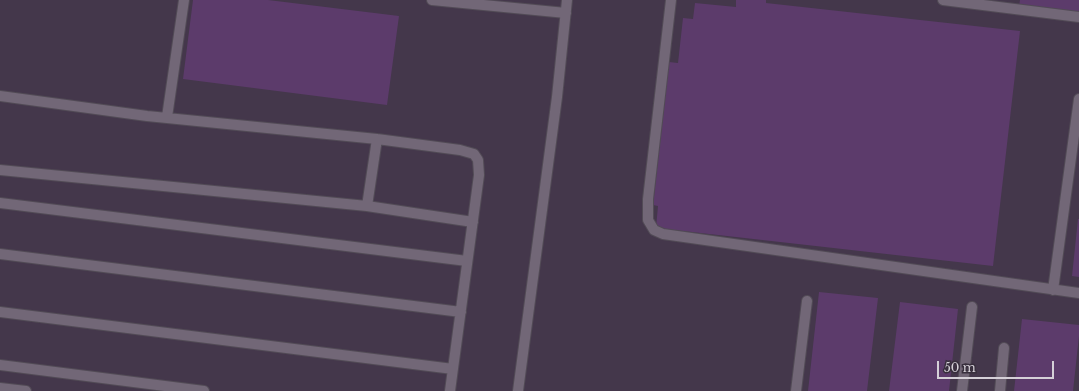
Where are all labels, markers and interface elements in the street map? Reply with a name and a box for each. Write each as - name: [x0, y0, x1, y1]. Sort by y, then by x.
- scale bar: [939, 353, 1056, 379]
- text: 50 m: [944, 360, 976, 375]

